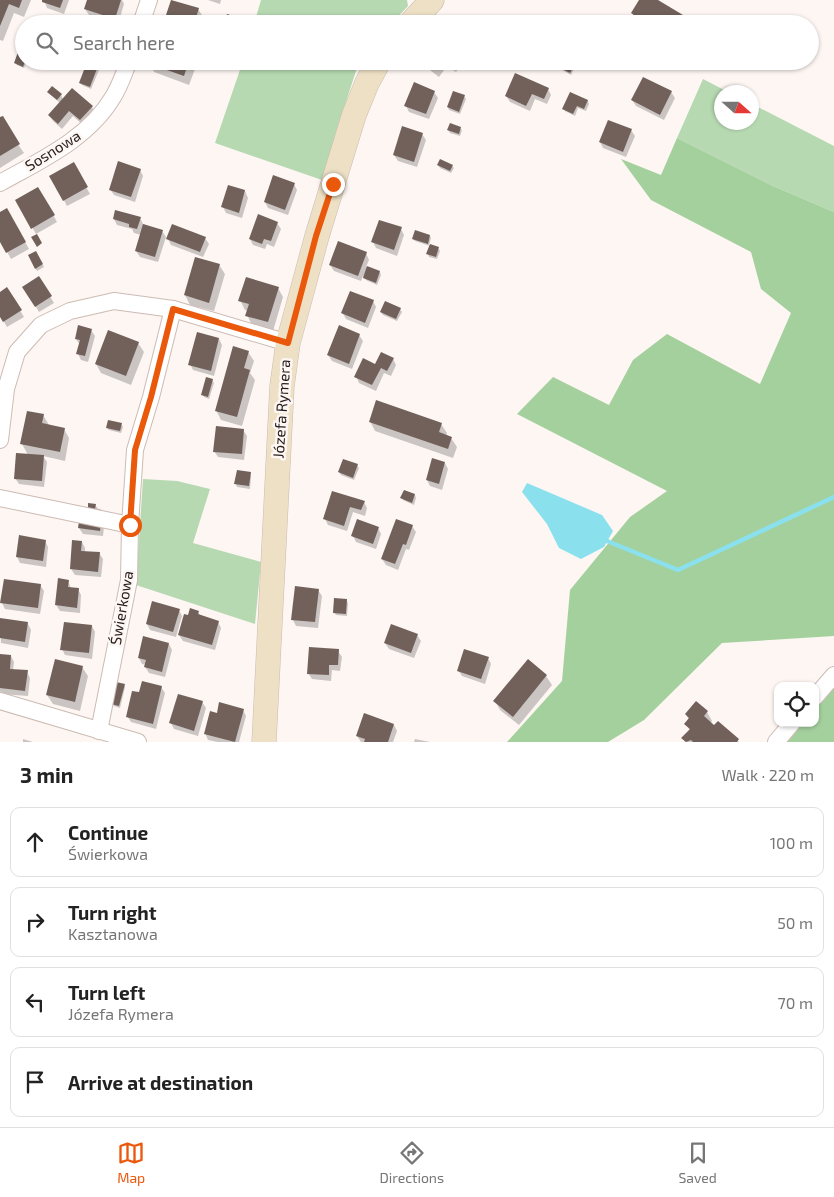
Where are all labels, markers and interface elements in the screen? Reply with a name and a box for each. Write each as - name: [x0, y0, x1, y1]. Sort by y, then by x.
- search box: [15, 15, 819, 70]
- icon: search: [33, 29, 61, 57]
- text: Search here: [73, 31, 175, 54]
- north arrow: [714, 85, 759, 130]
- street label: Sosnowa: [21, 126, 84, 174]
- route end: [322, 173, 345, 196]
- street label: Józefa Rymera: [269, 359, 293, 459]
- route start: [119, 514, 142, 537]
- street label: Świerkowa: [106, 569, 136, 646]
- map controls: [774, 682, 819, 727]
- button: locate: [774, 682, 819, 727]
- text: 3 min: [20, 762, 73, 787]
- text: Walk · 220 m: [721, 765, 814, 784]
- text: Continue: [68, 821, 148, 844]
- icon: ahead: [21, 828, 49, 856]
- text: 100 m: [770, 833, 813, 852]
- text: Świerkowa: [68, 844, 148, 863]
- text: Turn right: [68, 901, 156, 924]
- icon: right: [21, 908, 49, 936]
- text: 50 m: [777, 913, 813, 932]
- text: Kasztanowa: [68, 924, 158, 943]
- text: Turn left: [68, 981, 145, 1004]
- icon: left: [21, 988, 49, 1016]
- text: 70 m: [778, 993, 813, 1012]
- text: Józefa Rymera: [68, 1004, 174, 1023]
- icon: arrive: [21, 1068, 49, 1096]
- text: Arrive at destination: [68, 1071, 253, 1094]
- tab: Map: [117, 1139, 145, 1186]
- tab: Directions: [380, 1139, 444, 1186]
- tab: Saved: [678, 1139, 717, 1186]

